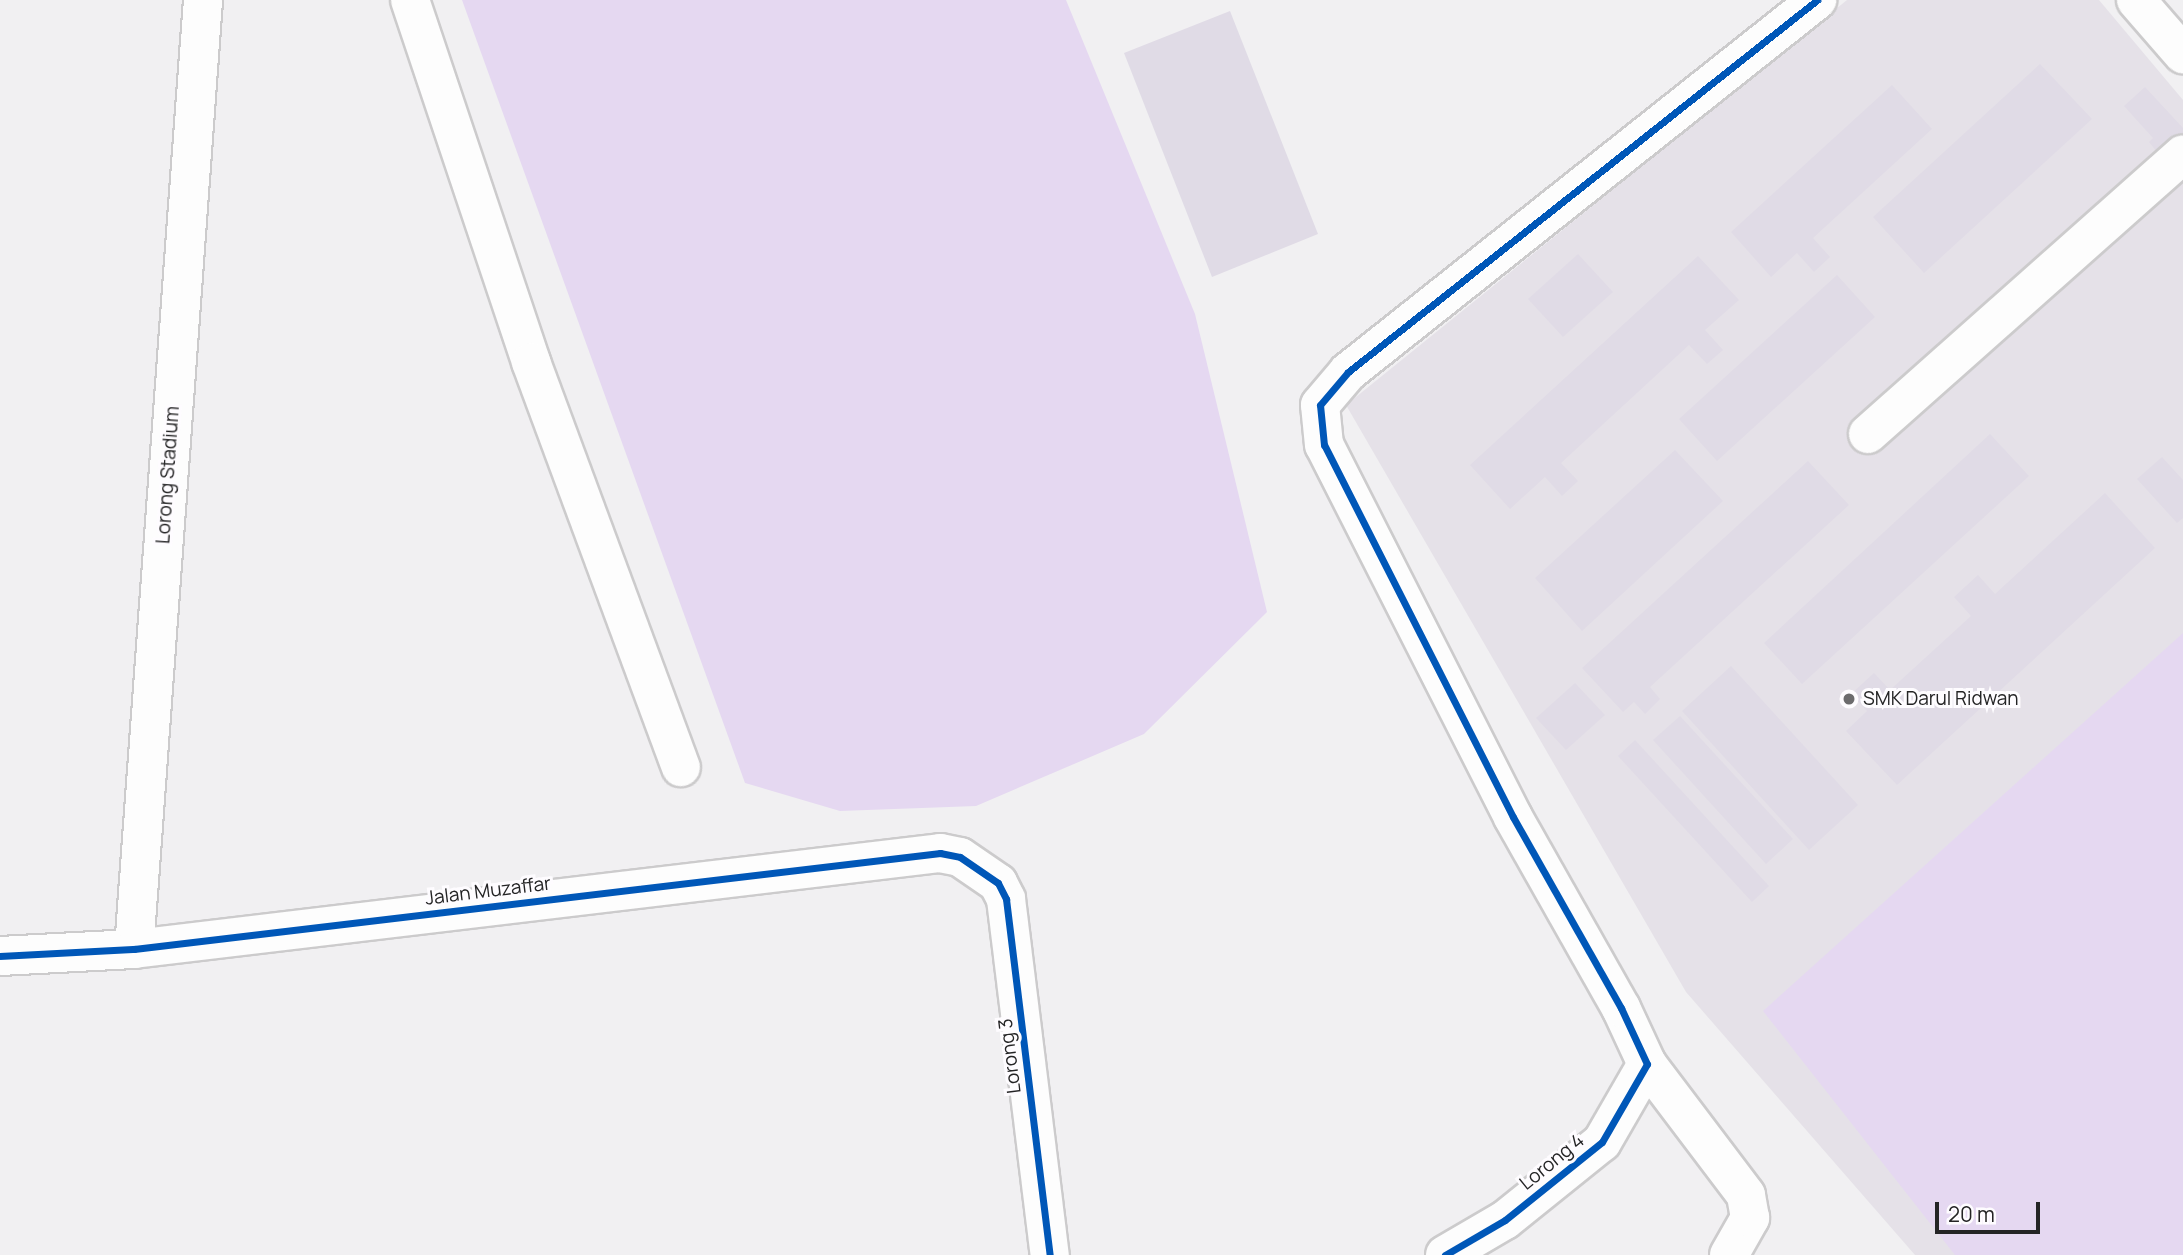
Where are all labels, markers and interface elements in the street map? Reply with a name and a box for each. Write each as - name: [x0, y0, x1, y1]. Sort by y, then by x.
- street label: Lorong Stadium: [152, 405, 184, 545]
- place label: SMK Darul Ridwan: [1863, 688, 2019, 710]
- marker: SMK Darul Ridwan: [1841, 691, 1857, 707]
- street label: Jalan Muzaffar: [424, 872, 552, 910]
- street label: Lorong 3: [994, 1017, 1026, 1095]
- street label: Lorong 4: [1515, 1129, 1589, 1195]
- scale bar: [1938, 1188, 2043, 1232]
- text: 20 m: [1948, 1200, 1995, 1228]

